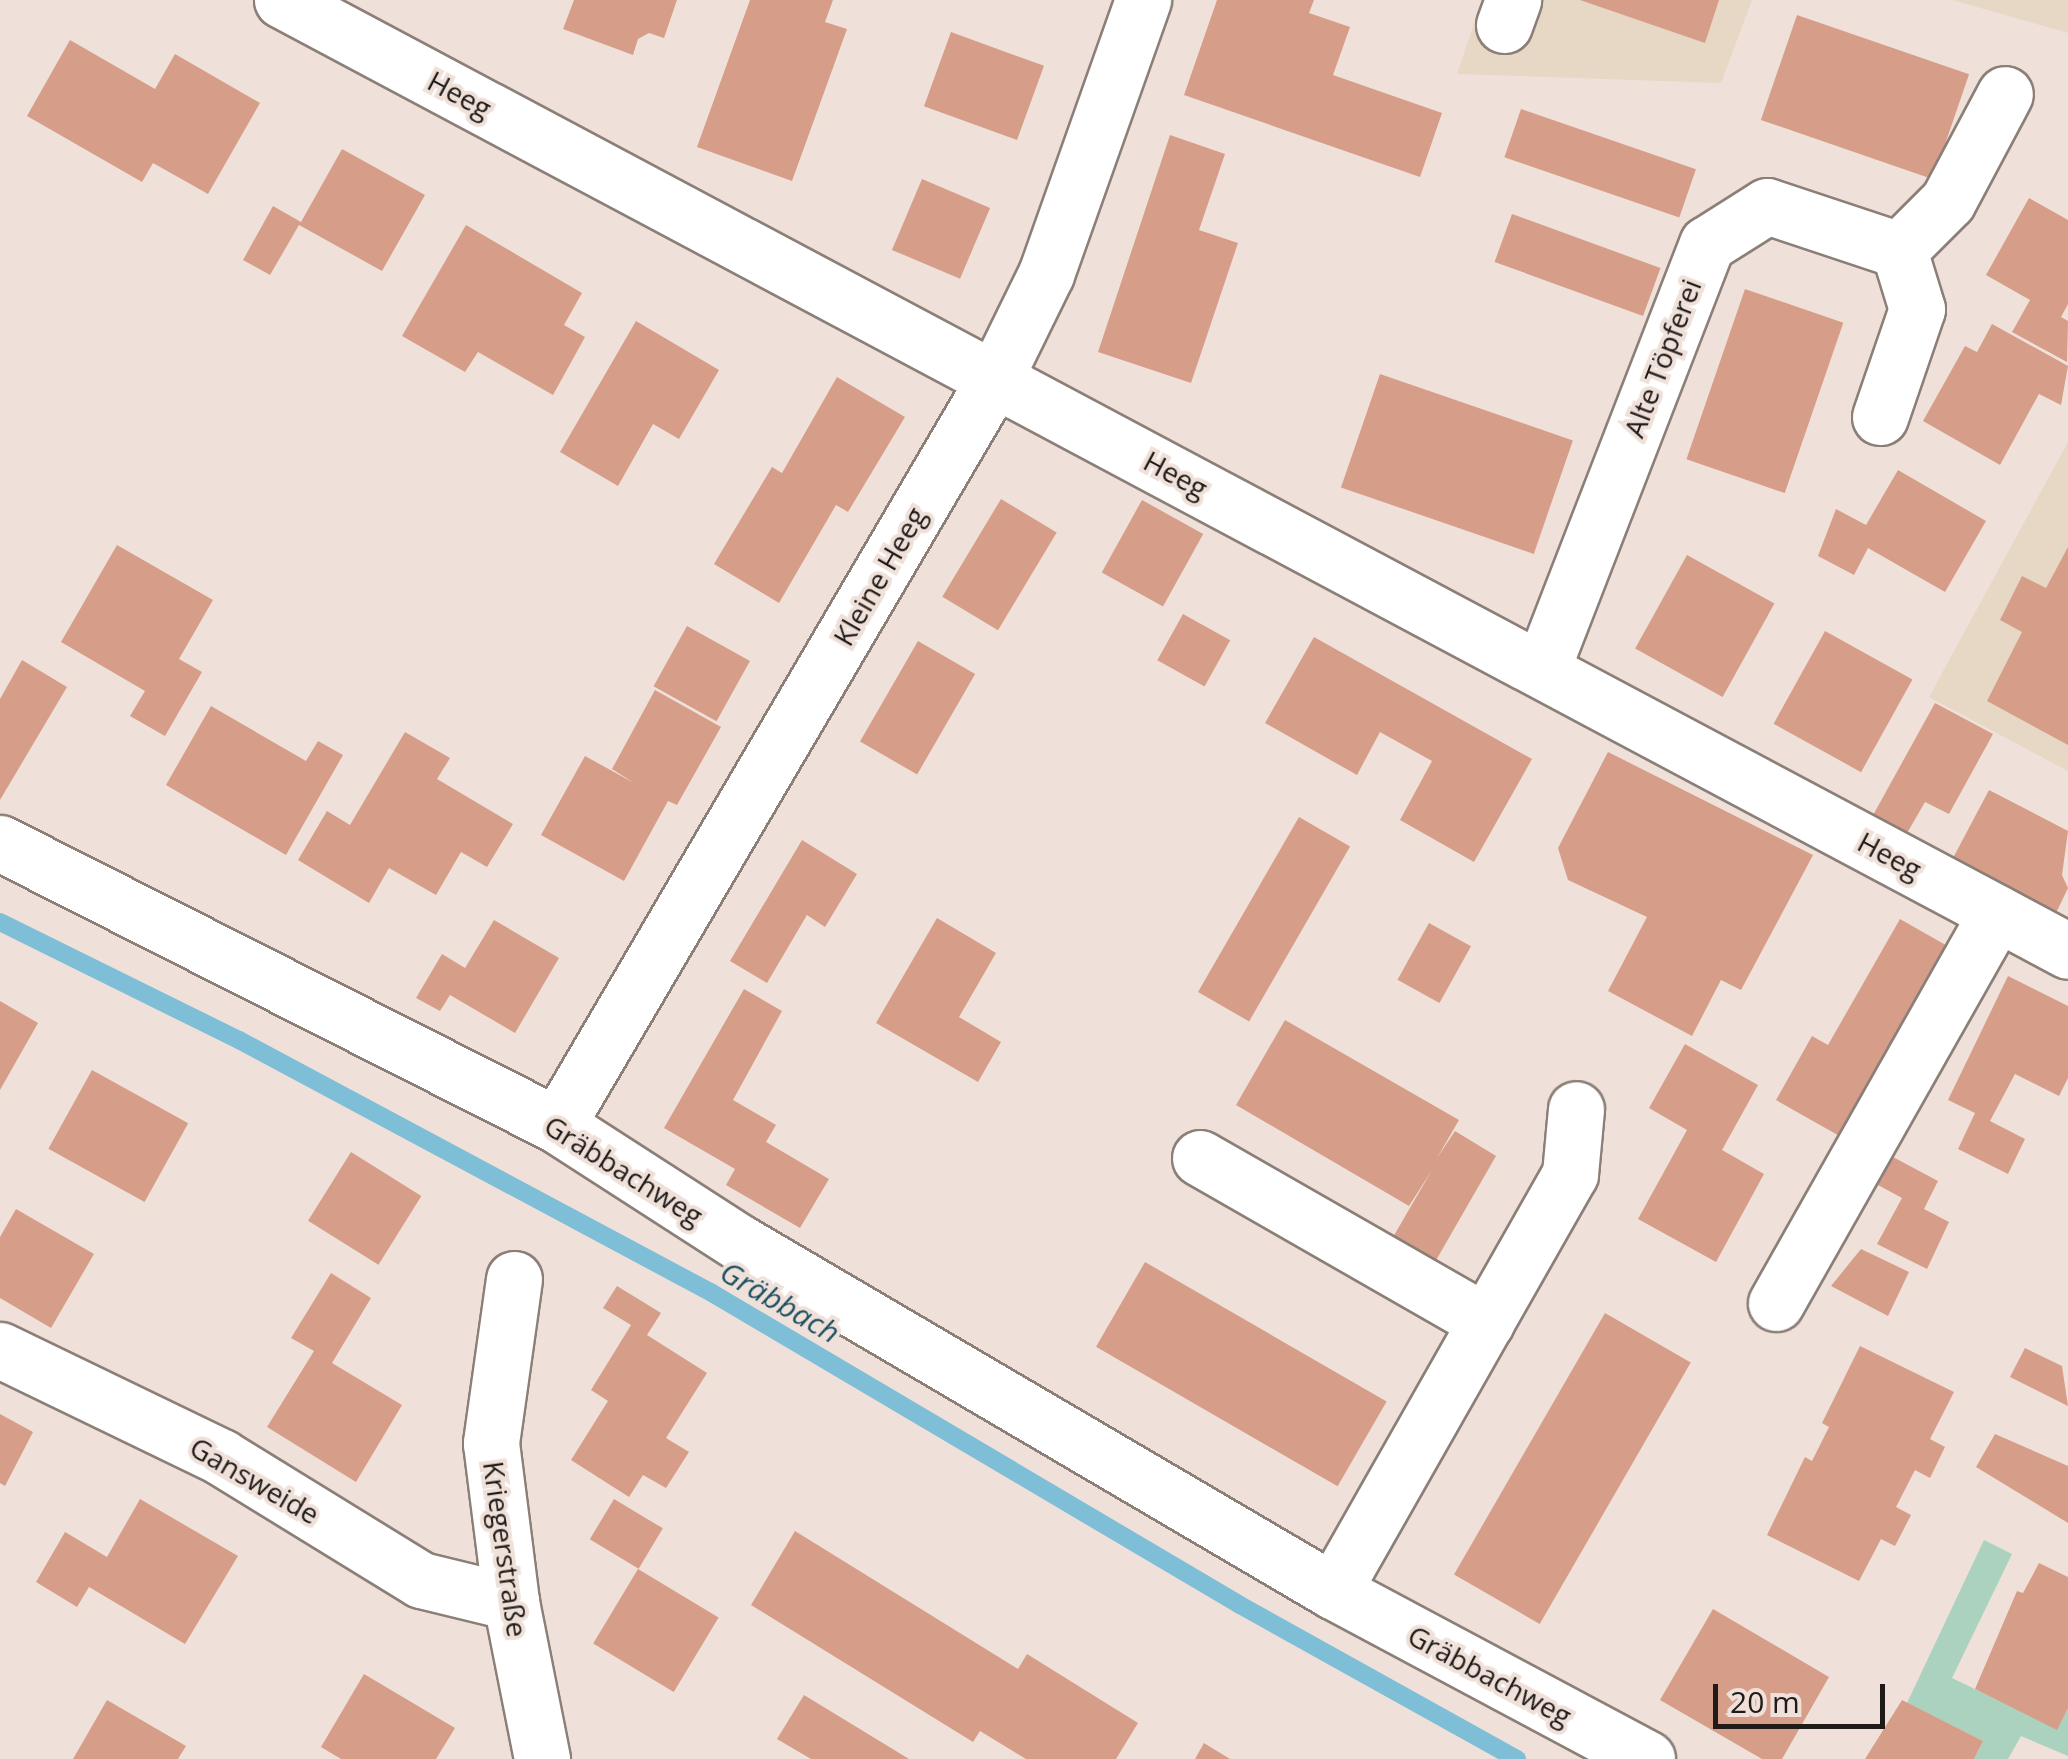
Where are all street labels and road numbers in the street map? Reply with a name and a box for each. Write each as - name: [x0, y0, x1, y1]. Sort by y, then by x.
- street label: Heeg: [422, 63, 498, 125]
- street label: Alte Töpferei: [1616, 274, 1708, 442]
- street label: Heeg: [1138, 443, 1214, 505]
- street label: Kleine Heeg: [826, 501, 932, 651]
- street label: Heeg: [1852, 824, 1928, 886]
- street label: Gräbbachweg: [539, 1108, 709, 1232]
- street label: Gansweide: [184, 1430, 326, 1530]
- street label: Kriegerstraße: [477, 1459, 535, 1639]
- street label: Gräbbachweg: [1402, 1618, 1578, 1732]

